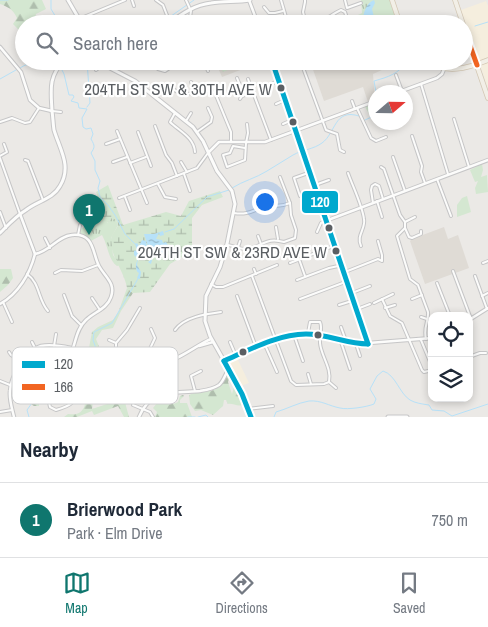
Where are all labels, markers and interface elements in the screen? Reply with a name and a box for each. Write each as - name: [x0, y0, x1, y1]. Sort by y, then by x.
- search box: [15, 15, 473, 70]
- icon: search: [33, 29, 61, 57]
- text: Search here: [73, 30, 158, 56]
- place label: 204TH ST SW & 30TH AVE W: [84, 77, 272, 100]
- marker: 204TH ST SW & 30TH AVE W: [276, 83, 286, 93]
- north arrow: [368, 85, 413, 130]
- unlabelled marker: [288, 117, 298, 127]
- your location: [252, 189, 278, 215]
- line badge: 120: [301, 190, 339, 214]
- text: 120: [310, 193, 330, 211]
- pin: 1: [73, 194, 105, 235]
- unlabelled marker: [324, 223, 334, 233]
- place label: 204TH ST SW & 23RD AVE W: [138, 240, 327, 263]
- marker: 204TH ST SW & 23RD AVE W: [331, 246, 341, 256]
- map controls: [428, 312, 473, 402]
- button: locate: [428, 312, 473, 357]
- unlabelled marker: [313, 330, 323, 340]
- legend: [12, 347, 178, 404]
- unlabelled marker: [238, 347, 248, 357]
- text: 120: [54, 355, 73, 373]
- button: layers: [428, 357, 473, 402]
- text: 166: [54, 378, 73, 396]
- text: Nearby: [20, 435, 78, 464]
- text: Brierwood Park: [67, 496, 182, 522]
- text: 1: [32, 509, 40, 531]
- text: 750 m: [432, 509, 468, 531]
- text: Park · Elm Drive: [67, 522, 163, 544]
- tab: Map: [63, 569, 91, 617]
- tab: Directions: [216, 569, 268, 617]
- tab: Saved: [393, 569, 425, 617]

